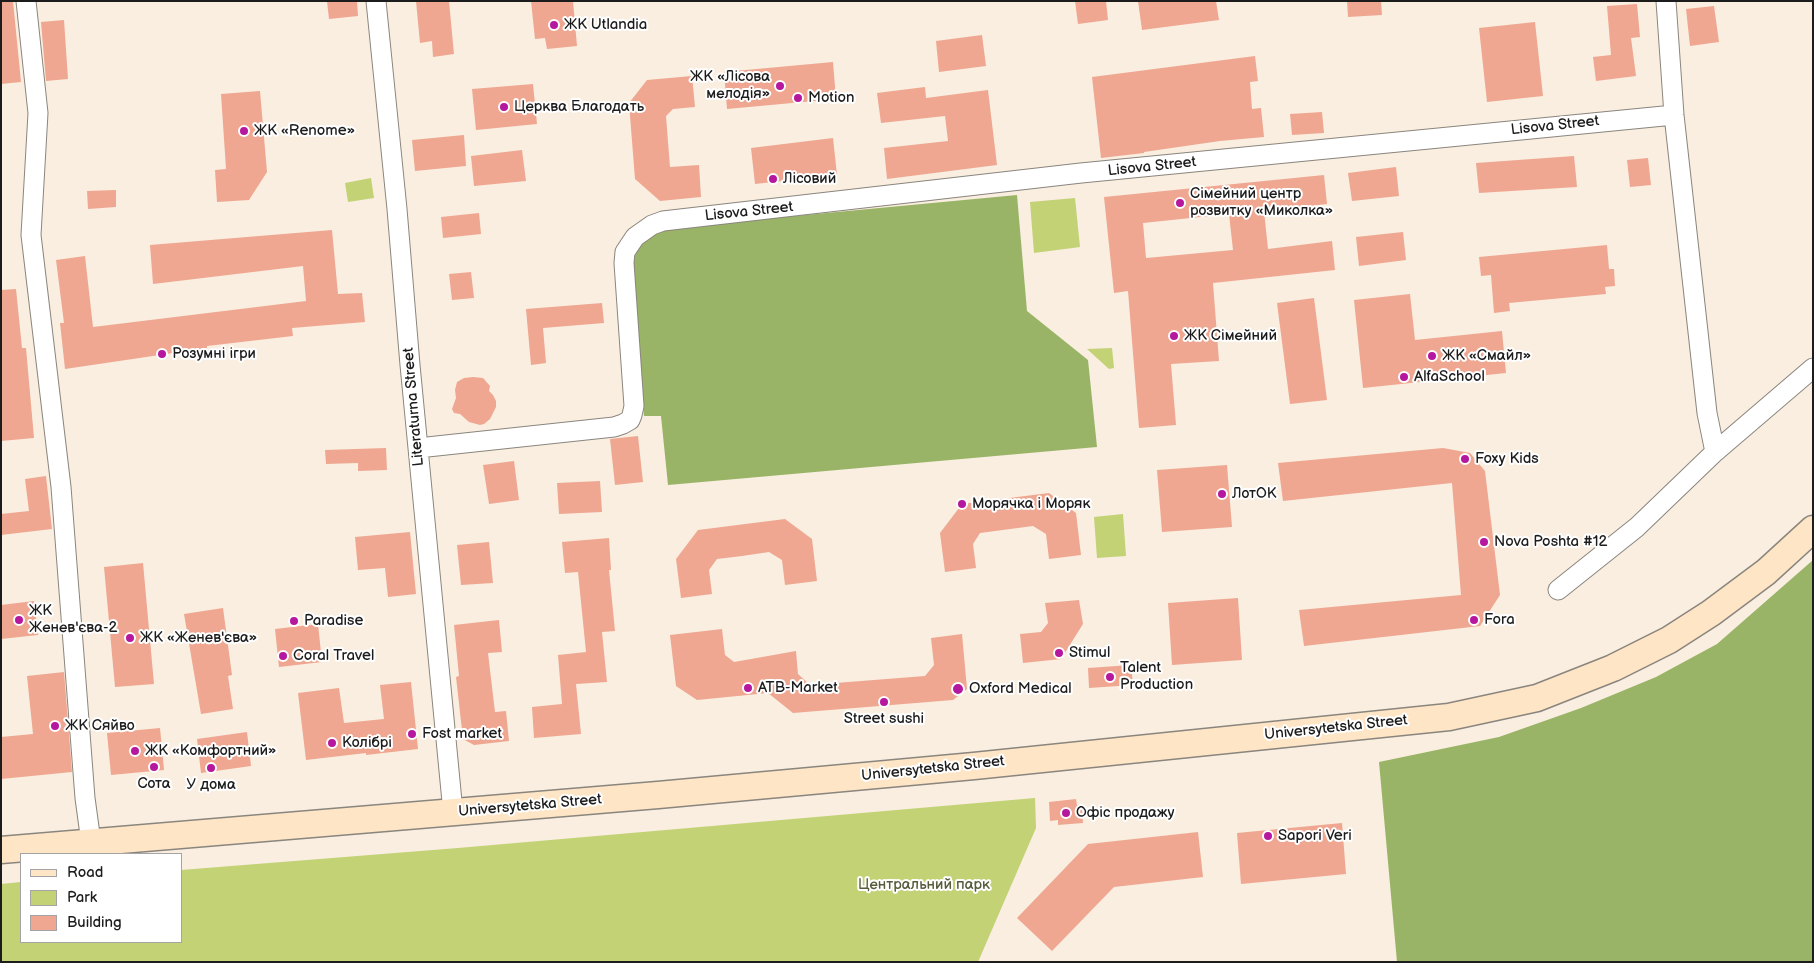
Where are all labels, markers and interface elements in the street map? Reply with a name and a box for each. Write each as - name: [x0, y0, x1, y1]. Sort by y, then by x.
- place label: ЖК Utlandia: [564, 16, 647, 34]
- marker: ЖК Utlandia: [548, 19, 560, 31]
- place label: ЖК «Лісова мелодія»: [690, 68, 770, 103]
- marker: ЖК «Лісова мелодія»: [774, 80, 786, 92]
- place label: Motion: [808, 89, 854, 107]
- marker: Motion: [792, 92, 804, 104]
- place label: Церква Благодать: [514, 98, 644, 116]
- marker: Церква Благодать: [498, 101, 510, 113]
- street label: Lisova Street: [1510, 112, 1600, 140]
- place label: ЖК «Renome»: [254, 122, 355, 140]
- marker: ЖК «Renome»: [238, 125, 250, 137]
- street label: Lisova Street: [1107, 153, 1197, 181]
- place label: Лісовий: [783, 170, 836, 188]
- marker: Лісовий: [767, 173, 779, 185]
- place label: Сімейний центр розвитку «Миколка»: [1190, 185, 1333, 220]
- marker: Сімейний центр розвитку «Миколка»: [1174, 197, 1186, 209]
- street label: Lisova Street: [704, 198, 794, 226]
- place label: ЖК Сімейний: [1184, 327, 1277, 345]
- marker: ЖК Сімейний: [1168, 330, 1180, 342]
- place label: Розумні ігри: [172, 345, 256, 363]
- street label: Literaturna Street: [400, 347, 428, 467]
- place label: ЖК «Смайл»: [1442, 347, 1531, 365]
- marker: Розумні ігри: [156, 348, 168, 360]
- marker: ЖК «Смайл»: [1426, 350, 1438, 362]
- place label: AlfaSchool: [1414, 368, 1485, 386]
- marker: AlfaSchool: [1398, 371, 1410, 383]
- place label: Foxy Kids: [1475, 450, 1539, 468]
- marker: Foxy Kids: [1459, 453, 1471, 465]
- place label: ЛотОК: [1232, 485, 1277, 503]
- marker: ЛотОК: [1216, 488, 1228, 500]
- place label: Морячка і Моряк: [972, 495, 1090, 513]
- marker: Морячка і Моряк: [956, 498, 968, 510]
- place label: Nova Poshta #12: [1494, 533, 1607, 551]
- marker: Nova Poshta #12: [1478, 536, 1490, 548]
- place label: ЖК Женев'єва-2: [29, 602, 117, 637]
- place label: Fora: [1484, 611, 1515, 629]
- place label: Paradise: [304, 612, 363, 630]
- marker: ЖК Женев'єва-2: [13, 614, 25, 626]
- marker: Fora: [1468, 614, 1480, 626]
- marker: Paradise: [288, 615, 300, 627]
- place label: ЖК «Женев'єва»: [140, 629, 257, 647]
- marker: ЖК «Женев'єва»: [124, 632, 136, 644]
- place label: Stimul: [1069, 644, 1110, 662]
- place label: Coral Travel: [293, 647, 374, 665]
- marker: Stimul: [1053, 647, 1065, 659]
- marker: Coral Travel: [277, 650, 289, 662]
- place label: Talent Production: [1120, 659, 1193, 694]
- marker: Talent Production: [1104, 671, 1116, 683]
- place label: ATB-Market: [758, 679, 838, 697]
- place label: Oxford Medical: [969, 680, 1072, 698]
- marker: ATB-Market: [742, 682, 754, 694]
- marker: Oxford Medical: [951, 682, 965, 696]
- marker: Street sushi: [878, 696, 890, 708]
- place label: Street sushi: [844, 710, 924, 728]
- street label: Universytetska Street: [1264, 712, 1408, 744]
- place label: ЖК Сяйво: [65, 717, 135, 735]
- marker: ЖК Сяйво: [49, 720, 61, 732]
- place label: Fost market: [422, 725, 502, 743]
- marker: Fost market: [406, 728, 418, 740]
- place label: Колібрі: [342, 734, 392, 752]
- marker: Колібрі: [326, 737, 338, 749]
- place label: ЖК «Комфортний»: [145, 742, 276, 760]
- marker: ЖК «Комфортний»: [129, 745, 141, 757]
- street label: Universytetska Street: [861, 753, 1005, 785]
- marker: Сота: [148, 761, 160, 773]
- marker: У дома: [205, 762, 217, 774]
- place label: Сота: [137, 775, 171, 793]
- place label: У дома: [186, 776, 236, 794]
- street label: Universytetska Street: [458, 791, 602, 821]
- place label: Офіс продажу: [1076, 804, 1174, 822]
- marker: Офіс продажу: [1060, 807, 1072, 819]
- place label: Sapori Veri: [1278, 827, 1352, 845]
- marker: Sapori Veri: [1262, 830, 1274, 842]
- legend: [20, 853, 182, 943]
- text: Road: [67, 863, 103, 882]
- park label: Центральний парк: [858, 876, 990, 894]
- text: Park: [67, 888, 97, 907]
- text: Building: [67, 913, 122, 932]

